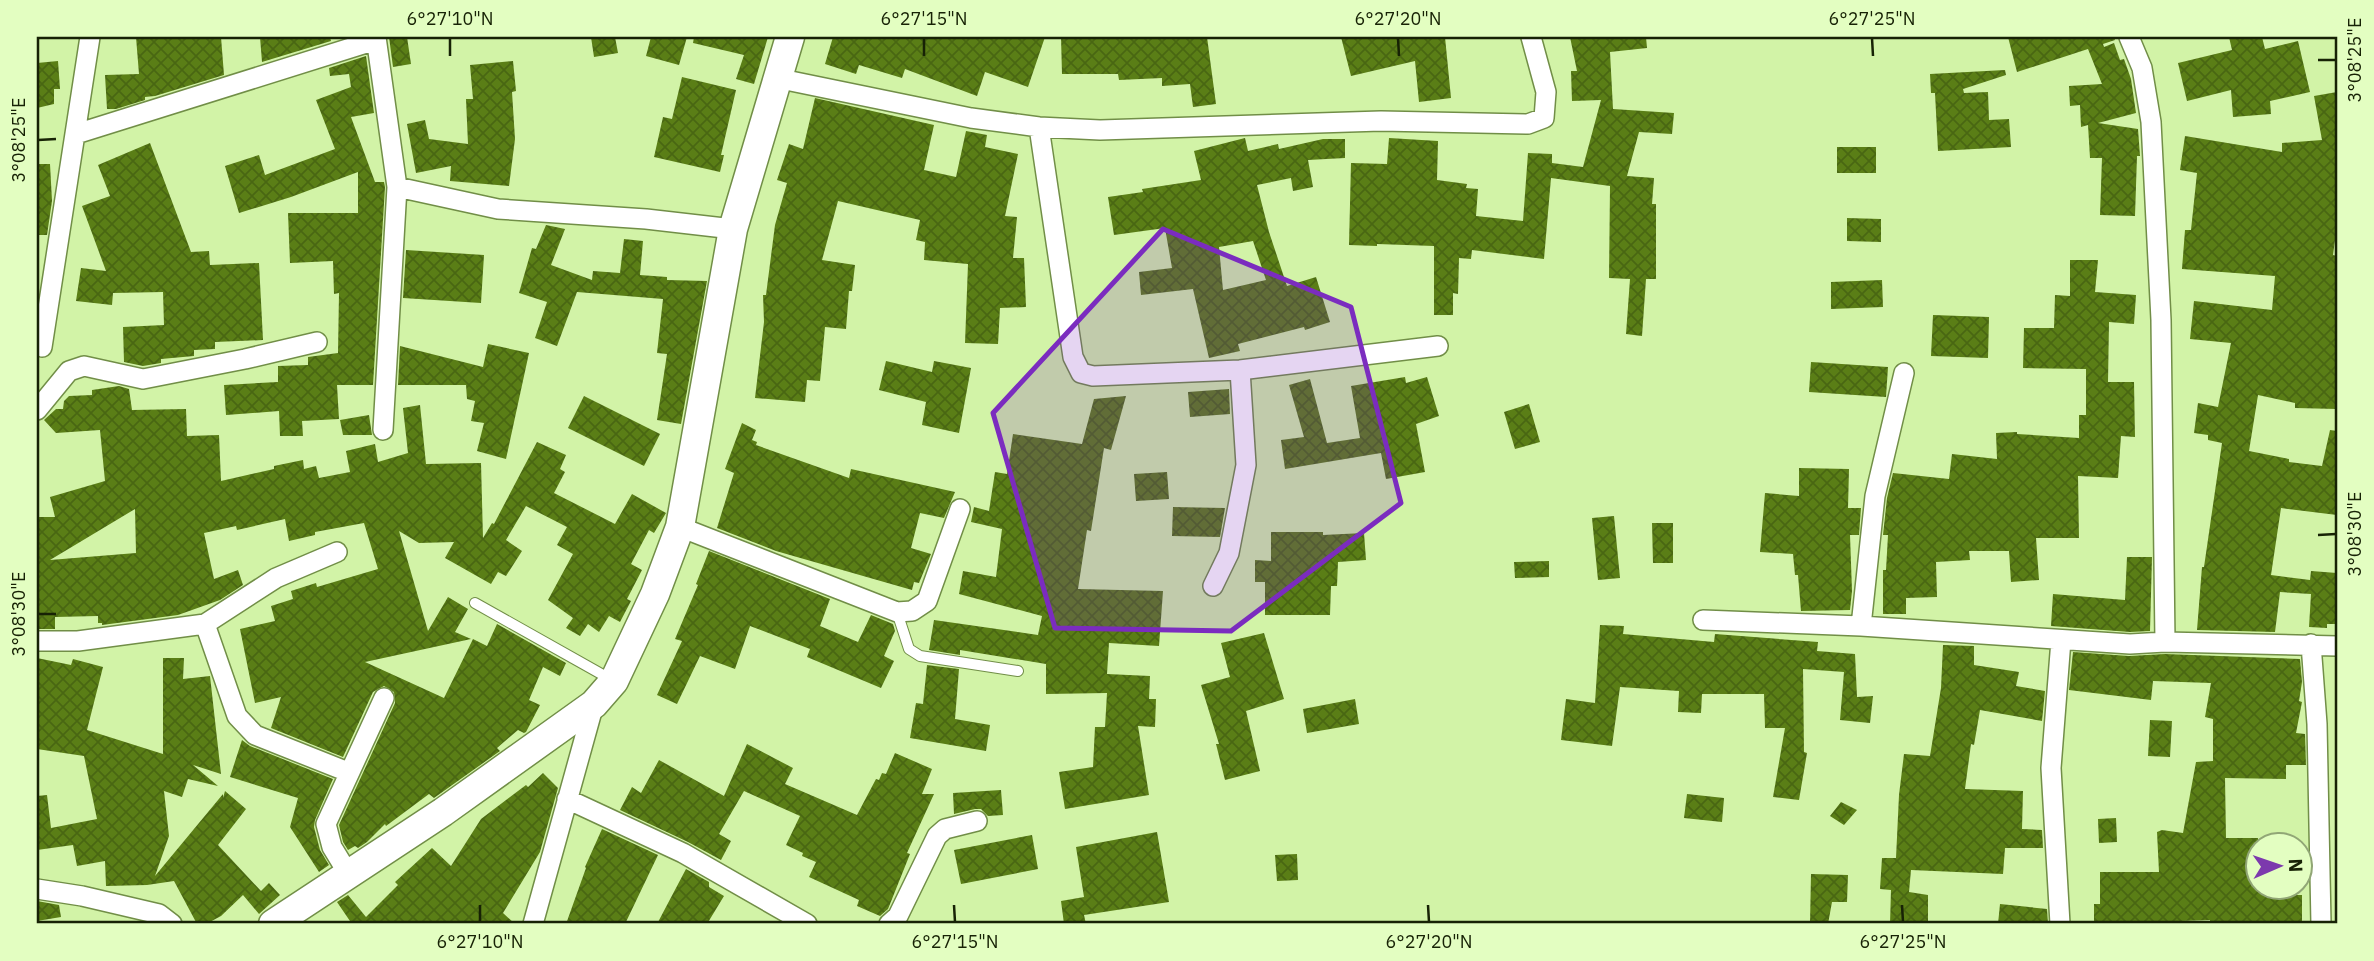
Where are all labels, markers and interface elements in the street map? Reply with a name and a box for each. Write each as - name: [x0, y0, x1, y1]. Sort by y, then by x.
- text: 6°27'10"N: [406, 7, 494, 30]
- text: 6°27'15"N: [880, 7, 968, 30]
- text: 6°27'20"N: [1354, 7, 1442, 30]
- text: 6°27'25"N: [1828, 7, 1916, 30]
- text: 3°08'25"E: [2343, 18, 2366, 102]
- text: 3°08'25"E: [7, 98, 30, 182]
- text: 3°08'30"E: [2343, 492, 2366, 576]
- text: 3°08'30"E: [7, 572, 30, 656]
- north arrow: [2244, 832, 2314, 902]
- text: N: [2284, 858, 2308, 873]
- text: 6°27'10"N: [436, 930, 524, 953]
- text: 6°27'15"N: [911, 930, 999, 953]
- text: 6°27'20"N: [1385, 930, 1473, 953]
- text: 6°27'25"N: [1859, 930, 1947, 953]

